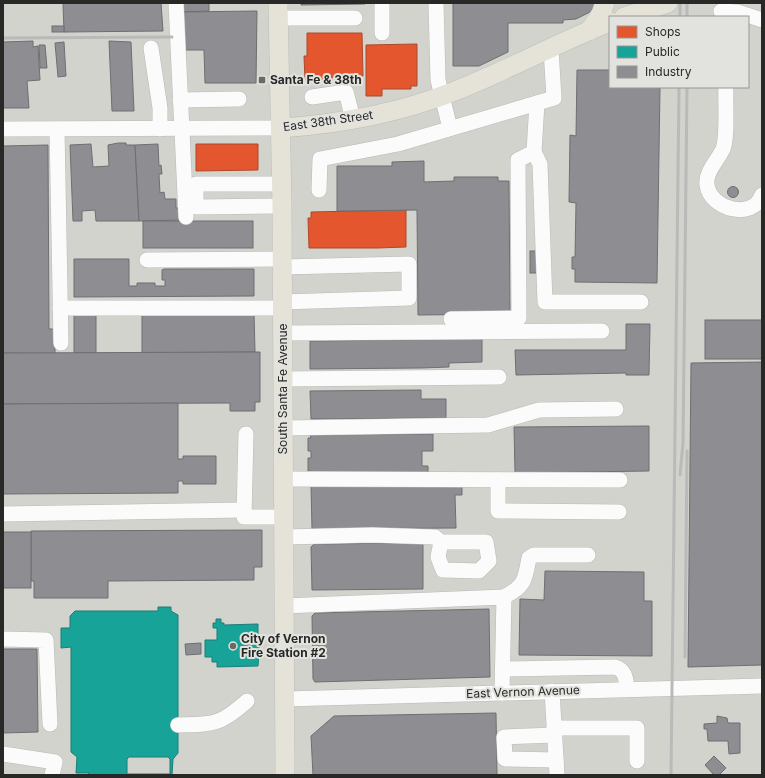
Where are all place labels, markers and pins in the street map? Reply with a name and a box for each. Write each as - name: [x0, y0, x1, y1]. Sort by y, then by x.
- place label: Santa Fe & 38th: [270, 72, 362, 87]
- marker: Santa Fe & 38th: [257, 75, 267, 85]
- place label: City of Vernon Fire Station #2: [241, 631, 326, 660]
- marker: City of Vernon Fire Station #2: [228, 641, 238, 651]

